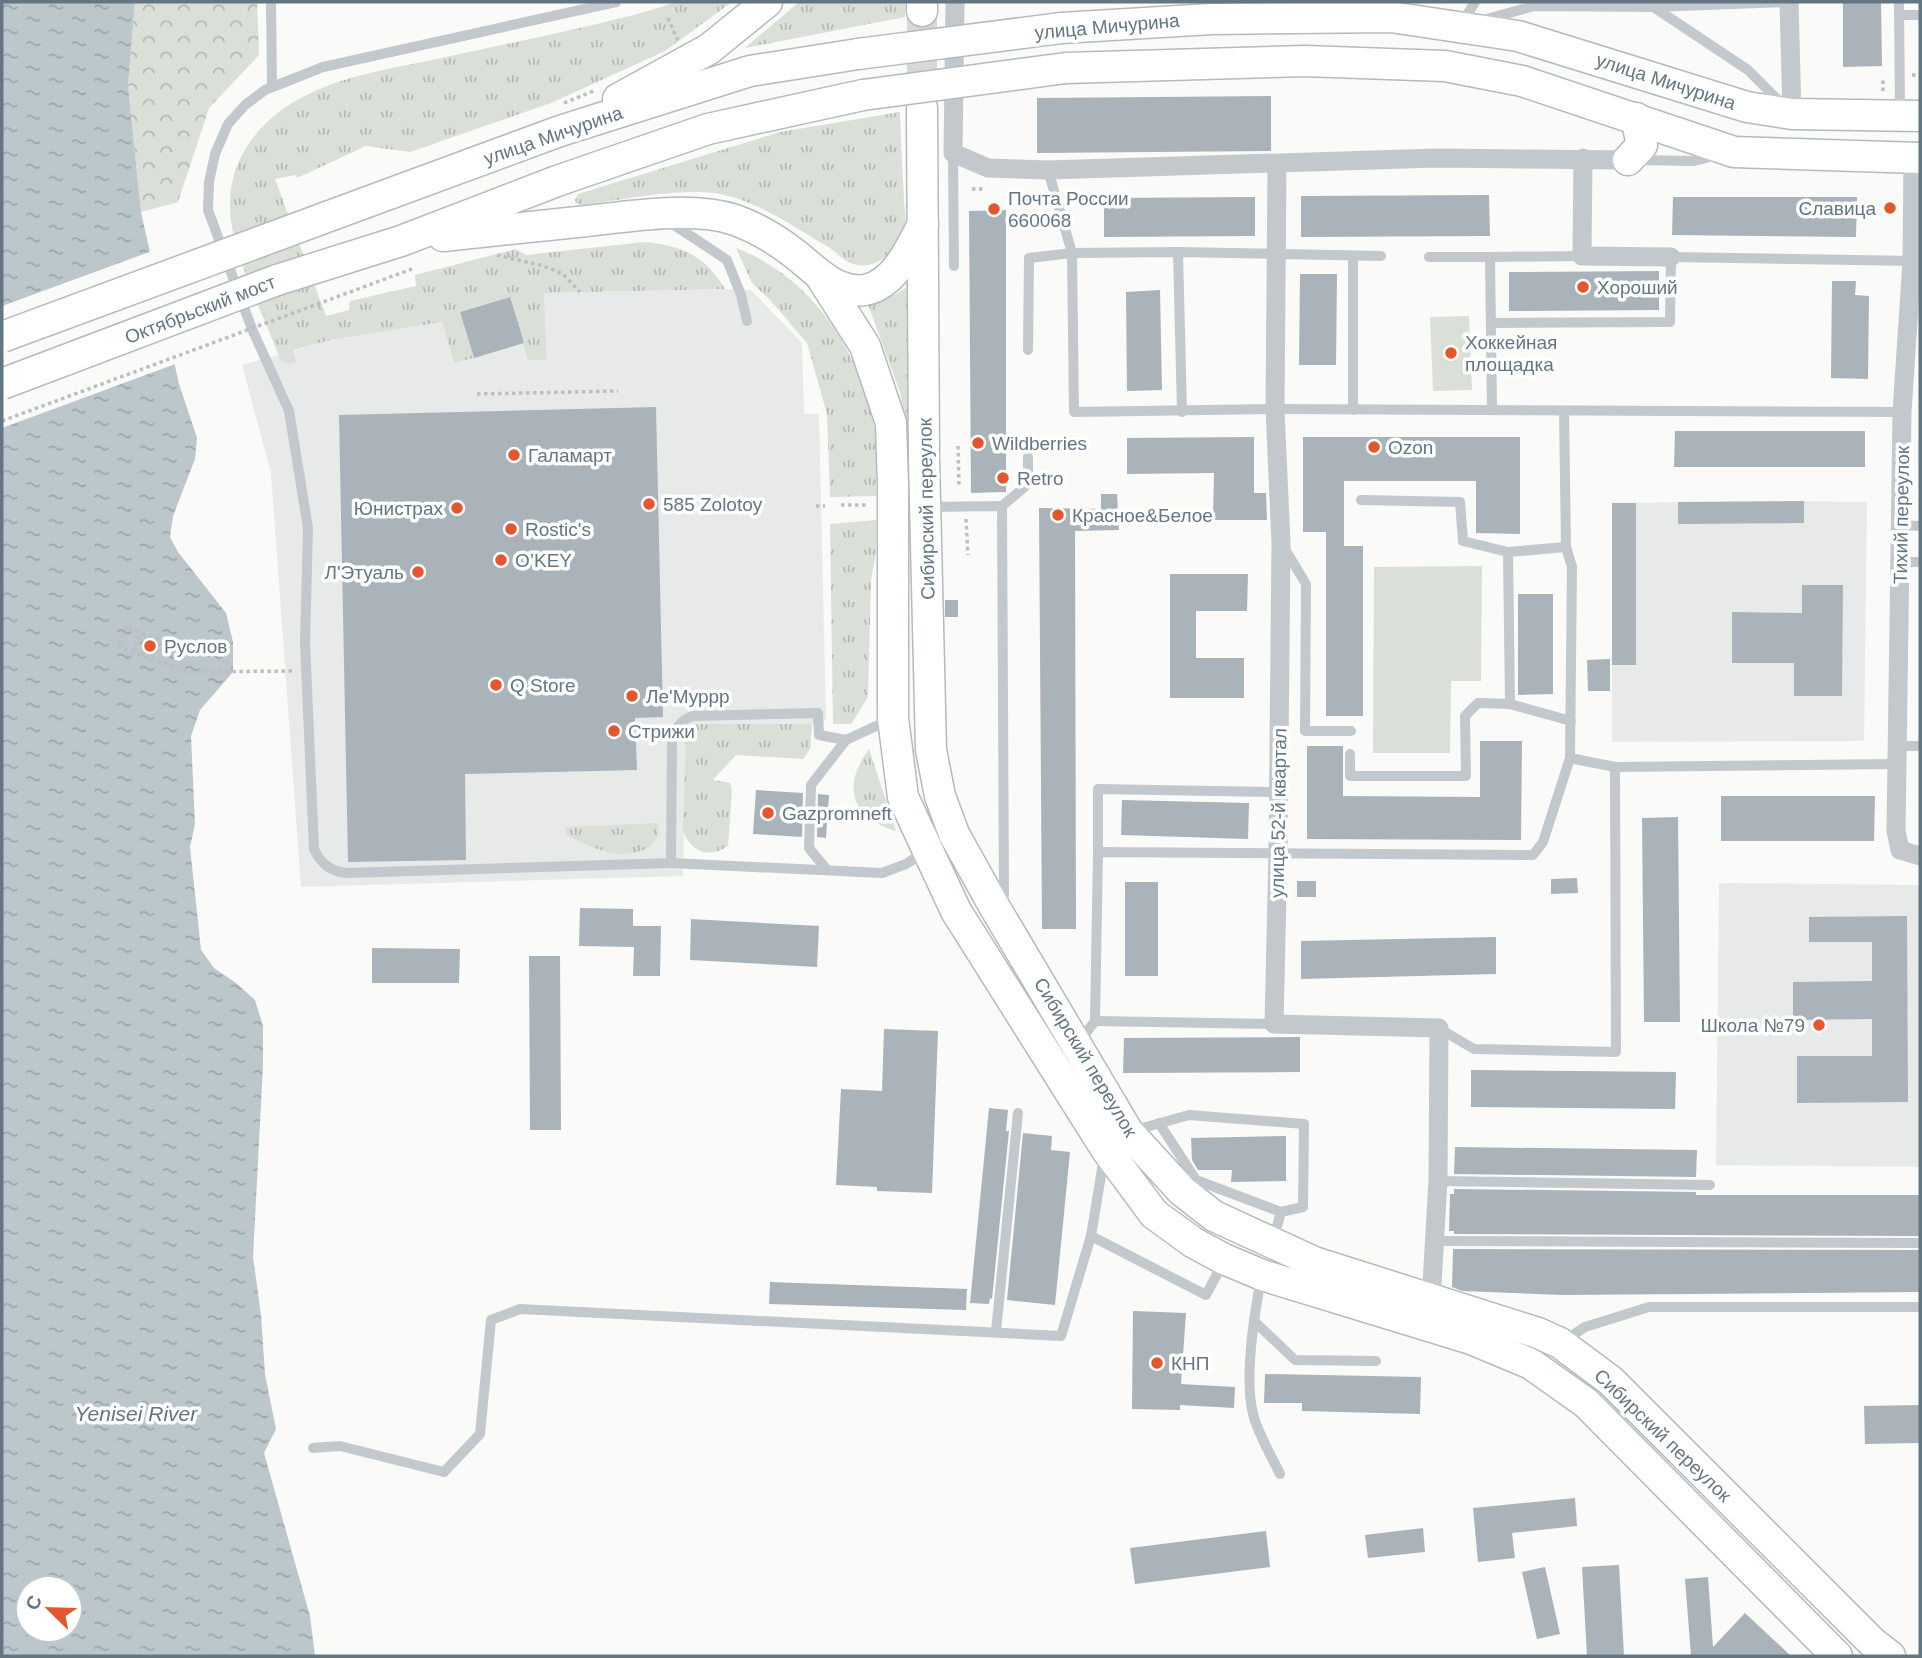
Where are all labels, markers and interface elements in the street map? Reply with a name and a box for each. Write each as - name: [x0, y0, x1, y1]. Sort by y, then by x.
- street label: улица Мичурина: [1034, 10, 1181, 43]
- street label: улица Мичурина: [1593, 49, 1739, 114]
- street label: улица Мичурина: [481, 102, 626, 169]
- place label: Почта России 660068: [1008, 188, 1129, 231]
- place label: Славица: [1798, 198, 1876, 219]
- marker: Славица: [1882, 200, 1898, 216]
- marker: Почта России 660068: [986, 201, 1002, 217]
- street label: Октябрьский мост: [122, 271, 279, 348]
- place label: Хороший: [1597, 277, 1678, 298]
- marker: Хороший: [1575, 279, 1591, 295]
- place label: Хоккейная площадка: [1465, 332, 1557, 375]
- marker: Хоккейная площадка: [1443, 345, 1459, 361]
- street label: Сибирский переулок: [914, 417, 939, 600]
- place label: Wildberries: [992, 433, 1087, 454]
- marker: Wildberries: [970, 435, 986, 451]
- place label: Ozon: [1388, 437, 1433, 458]
- marker: Ozon: [1366, 439, 1382, 455]
- place label: Галамарт: [528, 445, 612, 466]
- street label: Тихий переулок: [1890, 445, 1913, 584]
- marker: Галамарт: [506, 447, 522, 463]
- place label: Retro: [1017, 468, 1063, 489]
- marker: Retro: [995, 470, 1011, 486]
- place label: 585 Zolotoy: [663, 494, 763, 515]
- marker: 585 Zolotoy: [641, 496, 657, 512]
- place label: Юнистрах: [354, 498, 443, 519]
- marker: Юнистрах: [449, 500, 465, 516]
- place label: Красное&Белое: [1072, 505, 1213, 526]
- marker: Красное&Белое: [1050, 507, 1066, 523]
- place label: Rostic's: [525, 519, 591, 540]
- marker: Rostic's: [503, 521, 519, 537]
- place label: O’KEY: [515, 550, 572, 571]
- marker: O’KEY: [493, 552, 509, 568]
- place label: Л'Этуаль: [324, 562, 404, 583]
- marker: Л'Этуаль: [410, 564, 426, 580]
- place label: Руслов: [164, 636, 227, 657]
- marker: Руслов: [142, 638, 158, 654]
- place label: Q Store: [510, 675, 575, 696]
- marker: Q Store: [488, 677, 504, 693]
- place label: Ле'Муррр: [646, 686, 730, 707]
- marker: Ле'Муррр: [624, 688, 640, 704]
- place label: Стрижи: [628, 721, 695, 742]
- marker: Стрижи: [606, 723, 622, 739]
- street label: улица 52-й квартал: [1267, 728, 1290, 898]
- place label: Gazpromneft: [782, 803, 893, 824]
- marker: Gazpromneft: [760, 805, 776, 821]
- street label: Сибирский переулок: [1030, 974, 1142, 1141]
- place label: Школа №79: [1700, 1015, 1805, 1036]
- marker: Школа №79: [1811, 1017, 1827, 1033]
- place label: КНП: [1171, 1353, 1209, 1374]
- marker: КНП: [1149, 1355, 1165, 1371]
- street label: Сибирский переулок: [1590, 1365, 1736, 1507]
- water label: Yenisei River: [75, 1402, 198, 1425]
- north arrow: [14, 1574, 84, 1644]
- text: С: [21, 1592, 46, 1613]

